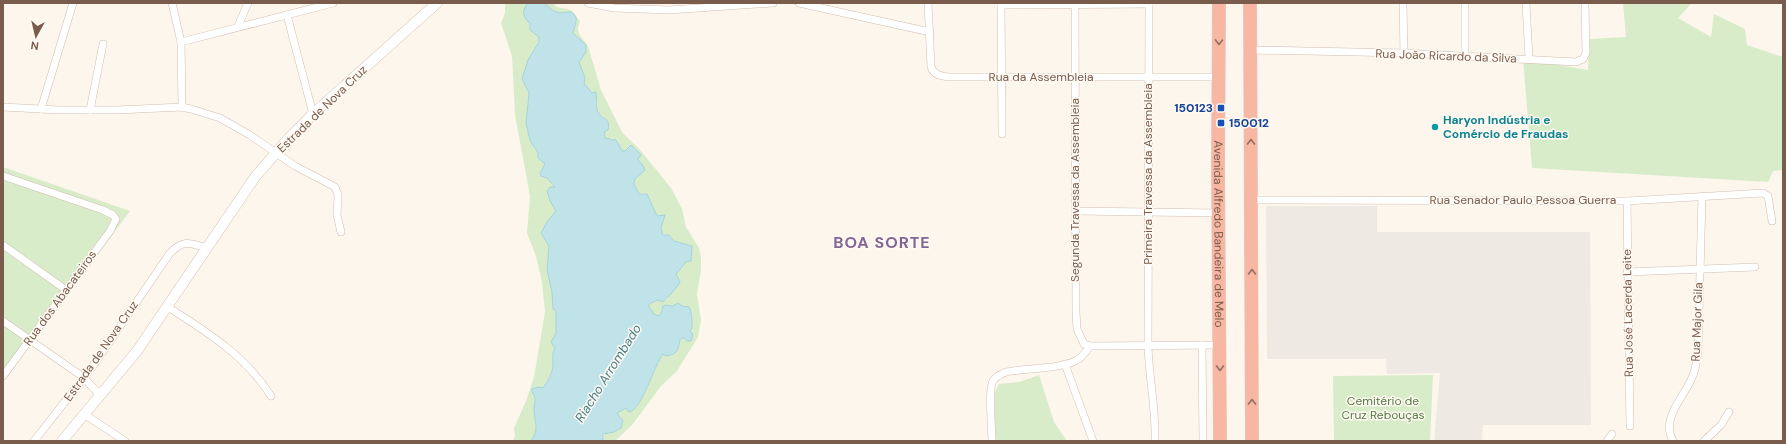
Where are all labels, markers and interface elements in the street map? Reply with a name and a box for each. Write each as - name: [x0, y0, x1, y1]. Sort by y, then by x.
- north arrow: [16, 16, 56, 56]
- text: N: [30, 38, 40, 53]
- one-way arrow: [1215, 39, 1223, 45]
- street label: Rua João Ricardo da Silva: [1375, 46, 1517, 66]
- street label: Estrada de Nova Cruz: [274, 62, 370, 156]
- street label: Rua da Assembleia: [989, 69, 1093, 85]
- street label: Primeira Travessa da Assembleia: [1140, 83, 1156, 265]
- street label: Segunda Travessa da Assembleia: [1067, 98, 1083, 282]
- place label: 150123: [1174, 100, 1213, 116]
- marker: 150123: [1216, 103, 1226, 113]
- place label: Haryon Indústria e Comércio de Fraudas: [1443, 112, 1568, 142]
- place label: 150012: [1229, 115, 1269, 131]
- marker: 150012: [1216, 118, 1226, 128]
- marker: Haryon Indústria e Comércio de Fraudas: [1430, 122, 1440, 132]
- one-way arrow: [1247, 139, 1255, 145]
- street label: Avenida Alfredo Bandeira de Melo: [1210, 140, 1227, 328]
- street label: Rua Senador Paulo Pessoa Guerra: [1430, 192, 1616, 208]
- district label: BOA SORTE: [833, 232, 931, 253]
- street label: Rua dos Abacateiros: [20, 247, 100, 349]
- street label: Rua José Lacerda Leite: [1619, 249, 1637, 377]
- one-way arrow: [1248, 269, 1256, 275]
- street label: Rua Major Gila: [1688, 282, 1706, 362]
- street label: Estrada de Nova Cruz: [60, 298, 142, 404]
- water label: Riacho Arrombado: [571, 320, 645, 425]
- one-way arrow: [1216, 365, 1224, 371]
- park label: Cemitério de Cruz Rebouças: [1341, 393, 1425, 423]
- one-way arrow: [1248, 399, 1256, 405]

